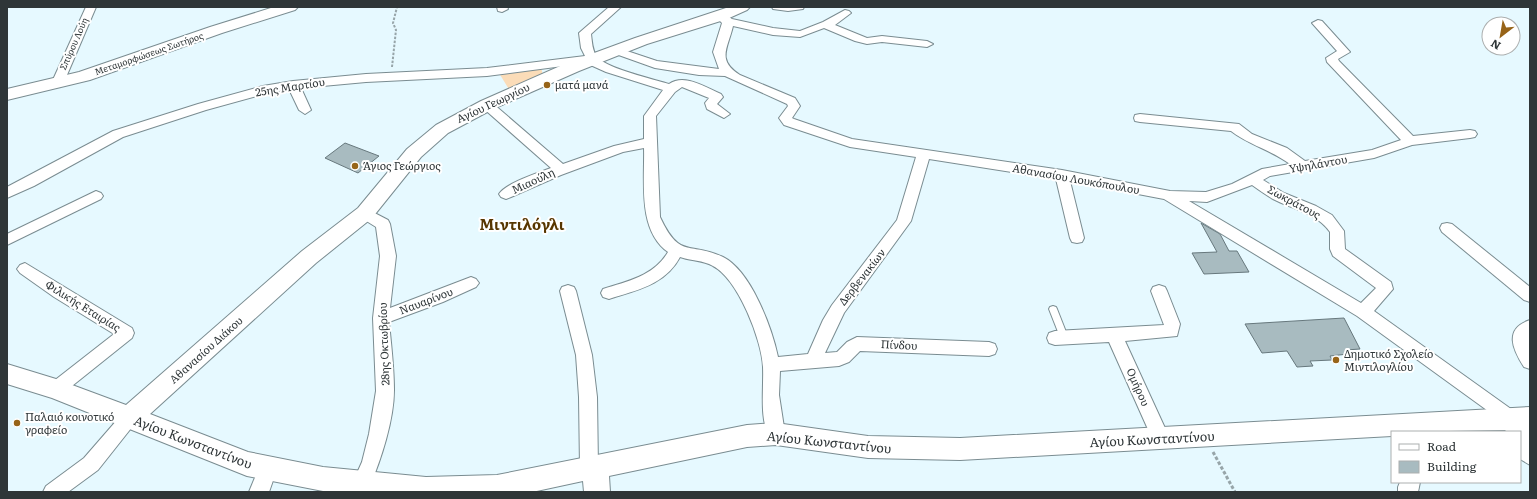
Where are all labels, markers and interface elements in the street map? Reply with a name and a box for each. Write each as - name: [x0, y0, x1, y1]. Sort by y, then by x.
- street label: Σπύρου Λούη: [55, 15, 91, 72]
- north arrow: [1481, 16, 1521, 56]
- street label: Μεταμορφώσεως Σωτήρος: [92, 28, 205, 78]
- text: N: [1487, 36, 1503, 55]
- street label: 25ης Μαρτίου: [254, 73, 326, 99]
- place label: ματά μανά: [555, 76, 609, 92]
- street label: Αγίου Γεωργίου: [453, 78, 532, 126]
- marker: ματά μανά: [542, 80, 552, 90]
- street label: Υψηλάντου: [1287, 150, 1348, 176]
- place label: Άγιος Γεώργιος: [363, 157, 441, 173]
- street label: Αθανασίου Λουκόπουλου: [1011, 159, 1141, 197]
- marker: Άγιος Γεώργιος: [350, 161, 360, 171]
- street label: Μιαούλη: [508, 163, 557, 197]
- street label: Σωκράτους: [1265, 180, 1324, 222]
- district label: Μιντιλόγλι: [480, 212, 565, 235]
- street label: Δερβενακίων: [834, 245, 889, 308]
- street label: Φιλικής Εταιρίας: [43, 276, 125, 335]
- street label: Ναυαρίνου: [396, 282, 455, 318]
- street label: 28ης Οκτωβρίου: [374, 302, 392, 386]
- street label: Αθανασίου Διάκου: [165, 312, 246, 387]
- street label: Πίνδου: [880, 335, 918, 353]
- place label: Δημοτικό Σχολείο Μιντιλογλίου: [1344, 345, 1433, 374]
- marker: Δημοτικό Σχολείο Μιντιλογλίου: [1331, 355, 1341, 365]
- street label: Ομήρου: [1123, 365, 1154, 408]
- place label: Παλαιό κοινοτικό γραφείο: [25, 408, 114, 437]
- street label: Αγίου Κωνσταντίνου: [131, 410, 255, 473]
- marker: Παλαιό κοινοτικό γραφείο: [12, 418, 22, 428]
- street label: Αγίου Κωνσταντίνου: [766, 426, 892, 458]
- street label: Αγίου Κωνσταντίνου: [1089, 426, 1215, 451]
- legend: [1391, 431, 1521, 483]
- text: Road: [1427, 437, 1457, 455]
- text: Building: [1427, 457, 1477, 475]

